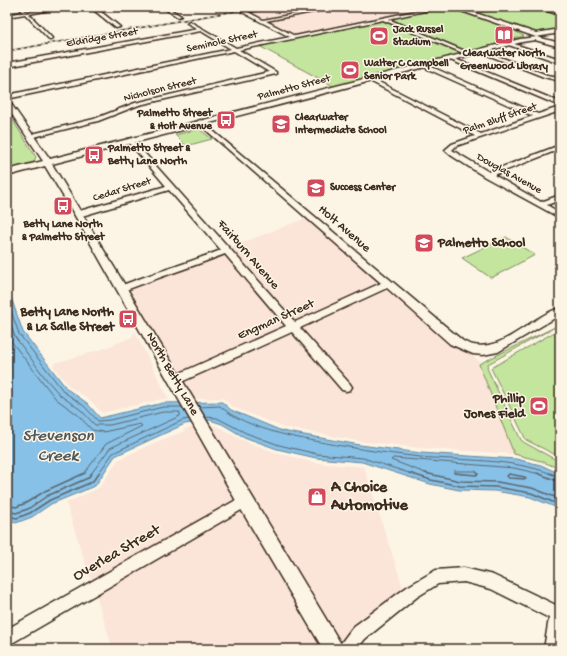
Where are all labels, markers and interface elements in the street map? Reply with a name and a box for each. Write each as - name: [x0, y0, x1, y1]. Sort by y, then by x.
- place label: Jack Russel Stadium: [392, 24, 444, 49]
- library icon: Clearwater North Greenwood Library: [493, 24, 515, 46]
- sports icon: Jack Russel Stadium: [368, 25, 390, 47]
- street label: Eldridge Street: [65, 26, 140, 50]
- street label: Seminole Street: [186, 28, 260, 55]
- place label: Clearwater North Greenwood Library: [460, 47, 549, 73]
- place label: Walter C Campbell Senior Park: [363, 57, 449, 83]
- sports icon: Walter C Campbell Senior Park: [339, 59, 361, 81]
- street label: Palmetto Street: [255, 72, 333, 104]
- street label: Nicholson Street: [123, 75, 199, 105]
- street label: Palm Bluff Street: [460, 99, 540, 138]
- place label: Palmetto Street & Holt Avenue: [136, 107, 214, 133]
- bus stop icon: Palmetto Street & Holt Avenue: [215, 109, 237, 131]
- place label: Clearwater Intermediate School: [294, 111, 387, 137]
- school or university icon: Clearwater Intermediate School: [270, 113, 292, 135]
- place label: Palmetto Street & Betty Lane North: [107, 142, 191, 168]
- bus stop icon: Palmetto Street & Betty Lane North: [83, 144, 105, 166]
- street label: Douglas Avenue: [473, 151, 544, 197]
- street label: Cedar Street: [92, 175, 154, 205]
- school or university icon: Success Center: [305, 177, 327, 199]
- place label: Success Center: [330, 181, 396, 194]
- bus stop icon: Betty Lane North & Palmetto Street: [52, 195, 74, 217]
- street label: Holt Avenue: [315, 202, 373, 256]
- street label: Fairburn Avenue: [213, 216, 282, 293]
- place label: Betty Lane North & Palmetto Street: [22, 218, 106, 244]
- school or university icon: Palmetto School: [413, 232, 435, 254]
- place label: Palmetto School: [437, 236, 526, 251]
- street label: Engman Street: [235, 296, 318, 344]
- place label: Betty Lane North & La Salle Street: [19, 305, 116, 335]
- bus stop icon: Betty Lane North & La Salle Street: [117, 308, 139, 330]
- street label: North Betty Lane: [142, 330, 202, 418]
- place label: Phillip Jones Field: [463, 392, 526, 422]
- sports icon: Phillip Jones Field: [528, 395, 550, 417]
- water label: Stevenson Creek: [22, 427, 94, 467]
- place label: A Choice Automotive: [330, 479, 409, 516]
- shop icon: A Choice Automotive: [306, 486, 328, 508]
- street label: Overlea Street: [70, 521, 165, 587]

